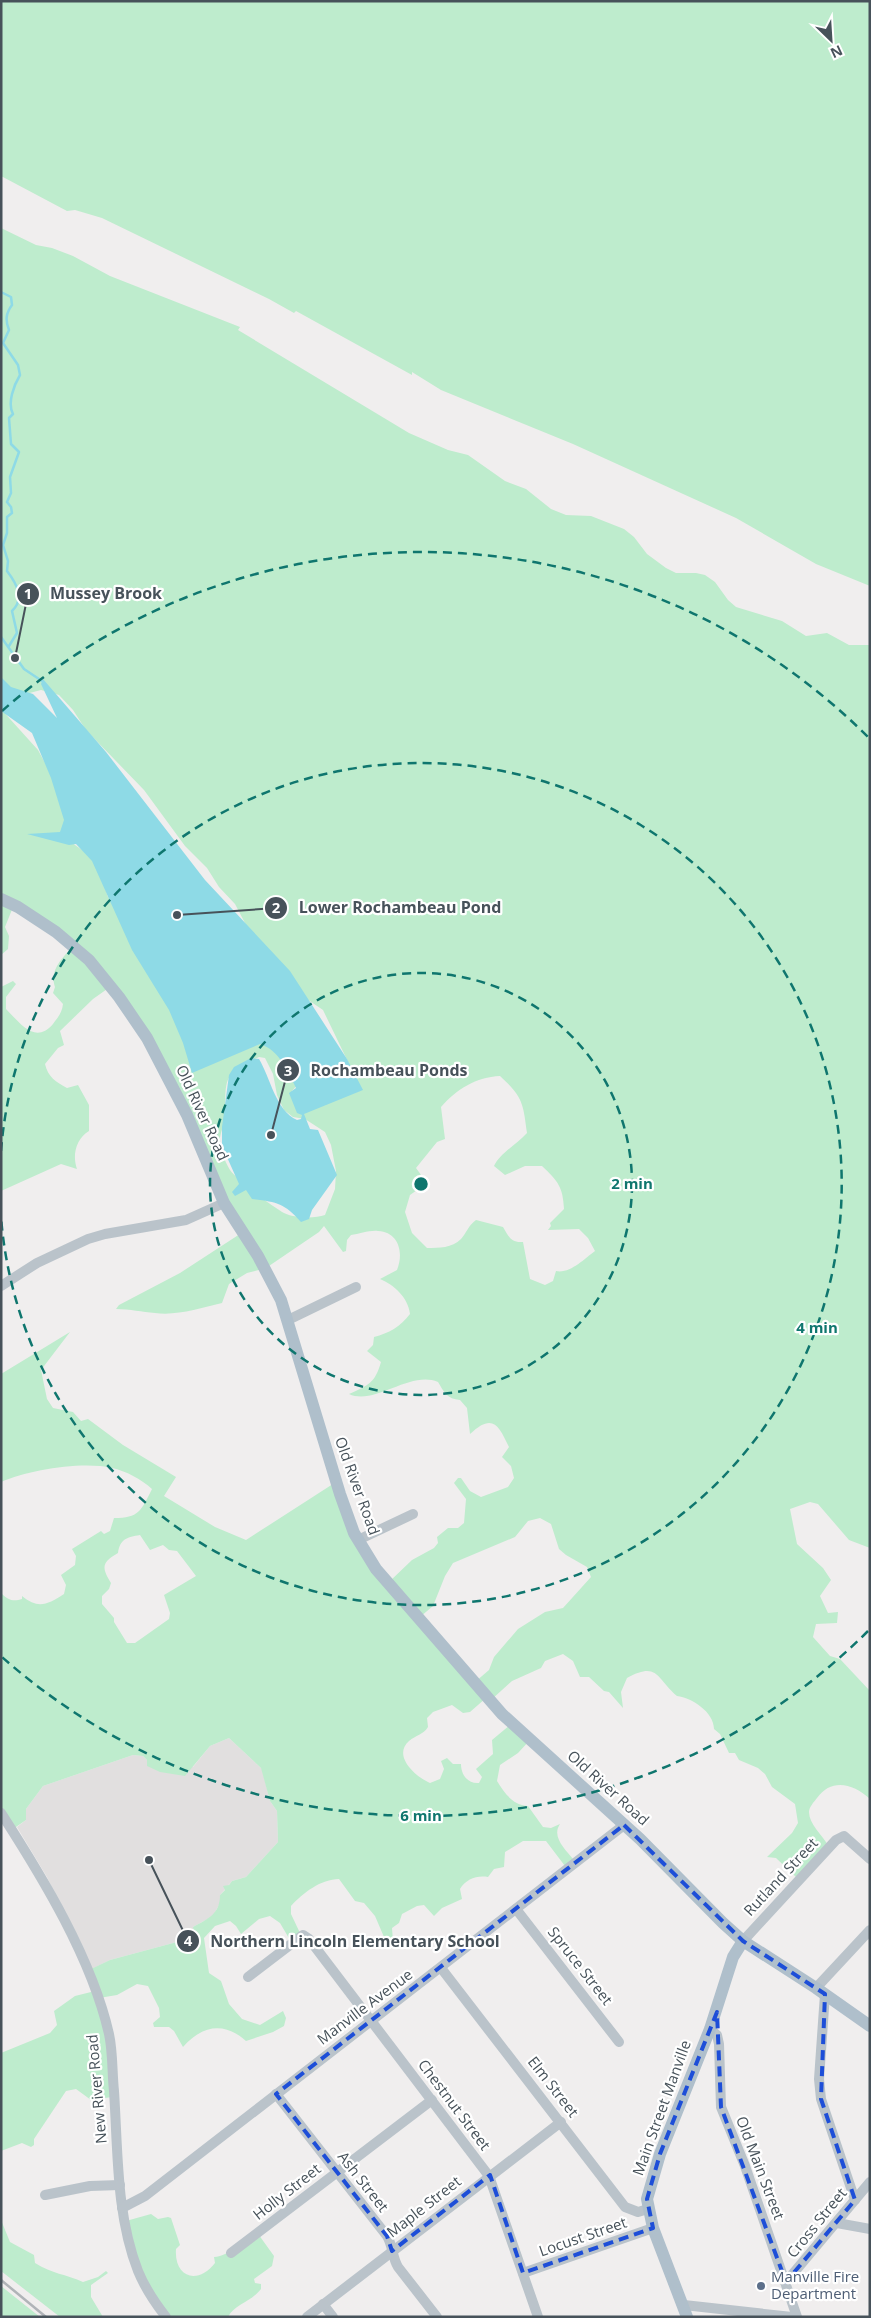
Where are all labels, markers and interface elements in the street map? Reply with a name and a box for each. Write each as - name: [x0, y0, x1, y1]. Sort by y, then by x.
- north arrow: [806, 15, 856, 65]
- text: N: [828, 41, 846, 63]
- callout: Mussey Brook: [15, 578, 172, 609]
- text: Mussey Brook: [50, 582, 162, 604]
- text: 1: [24, 583, 32, 603]
- callout: Lower Rochambeau Pond: [263, 892, 511, 923]
- text: Lower Rochambeau Pond: [299, 896, 501, 918]
- text: 2: [272, 897, 281, 917]
- callout: Rochambeau Ponds: [276, 1055, 478, 1086]
- text: Rochambeau Ponds: [310, 1059, 468, 1081]
- text: 3: [284, 1060, 292, 1080]
- street label: Old River Road: [172, 1062, 234, 1164]
- text: 2 min: [611, 1173, 653, 1193]
- centre of rings: [412, 1175, 430, 1193]
- text: 4 min: [796, 1317, 838, 1337]
- street label: Old River Road: [331, 1434, 385, 1538]
- street label: Old River Road: [564, 1745, 654, 1829]
- text: 6 min: [400, 1805, 442, 1825]
- street label: Rutland Street: [739, 1833, 822, 1920]
- street label: Spruce Street: [544, 1922, 618, 2009]
- callout: Northern Lincoln Elementary School: [175, 1926, 510, 1957]
- text: 4: [184, 1930, 193, 1950]
- text: Northern Lincoln Elementary School: [210, 1930, 500, 1952]
- street label: Manville Avenue: [313, 1964, 416, 2049]
- street label: New River Road: [81, 2033, 111, 2145]
- street label: Main Street Manville: [627, 2037, 695, 2178]
- street label: Elm Street: [524, 2052, 584, 2121]
- street label: Chestnut Street: [414, 2055, 496, 2154]
- street label: Old Main Street: [732, 2113, 790, 2222]
- street label: Ash Street: [334, 2147, 394, 2216]
- street label: Holly Street: [248, 2158, 324, 2224]
- street label: Maple Street: [382, 2171, 465, 2241]
- street label: Cross Street: [782, 2183, 851, 2262]
- street label: Locust Street: [536, 2212, 629, 2260]
- place label: Manville Fire Department: [771, 2266, 859, 2303]
- marker: Manville Fire Department: [755, 2280, 767, 2292]

